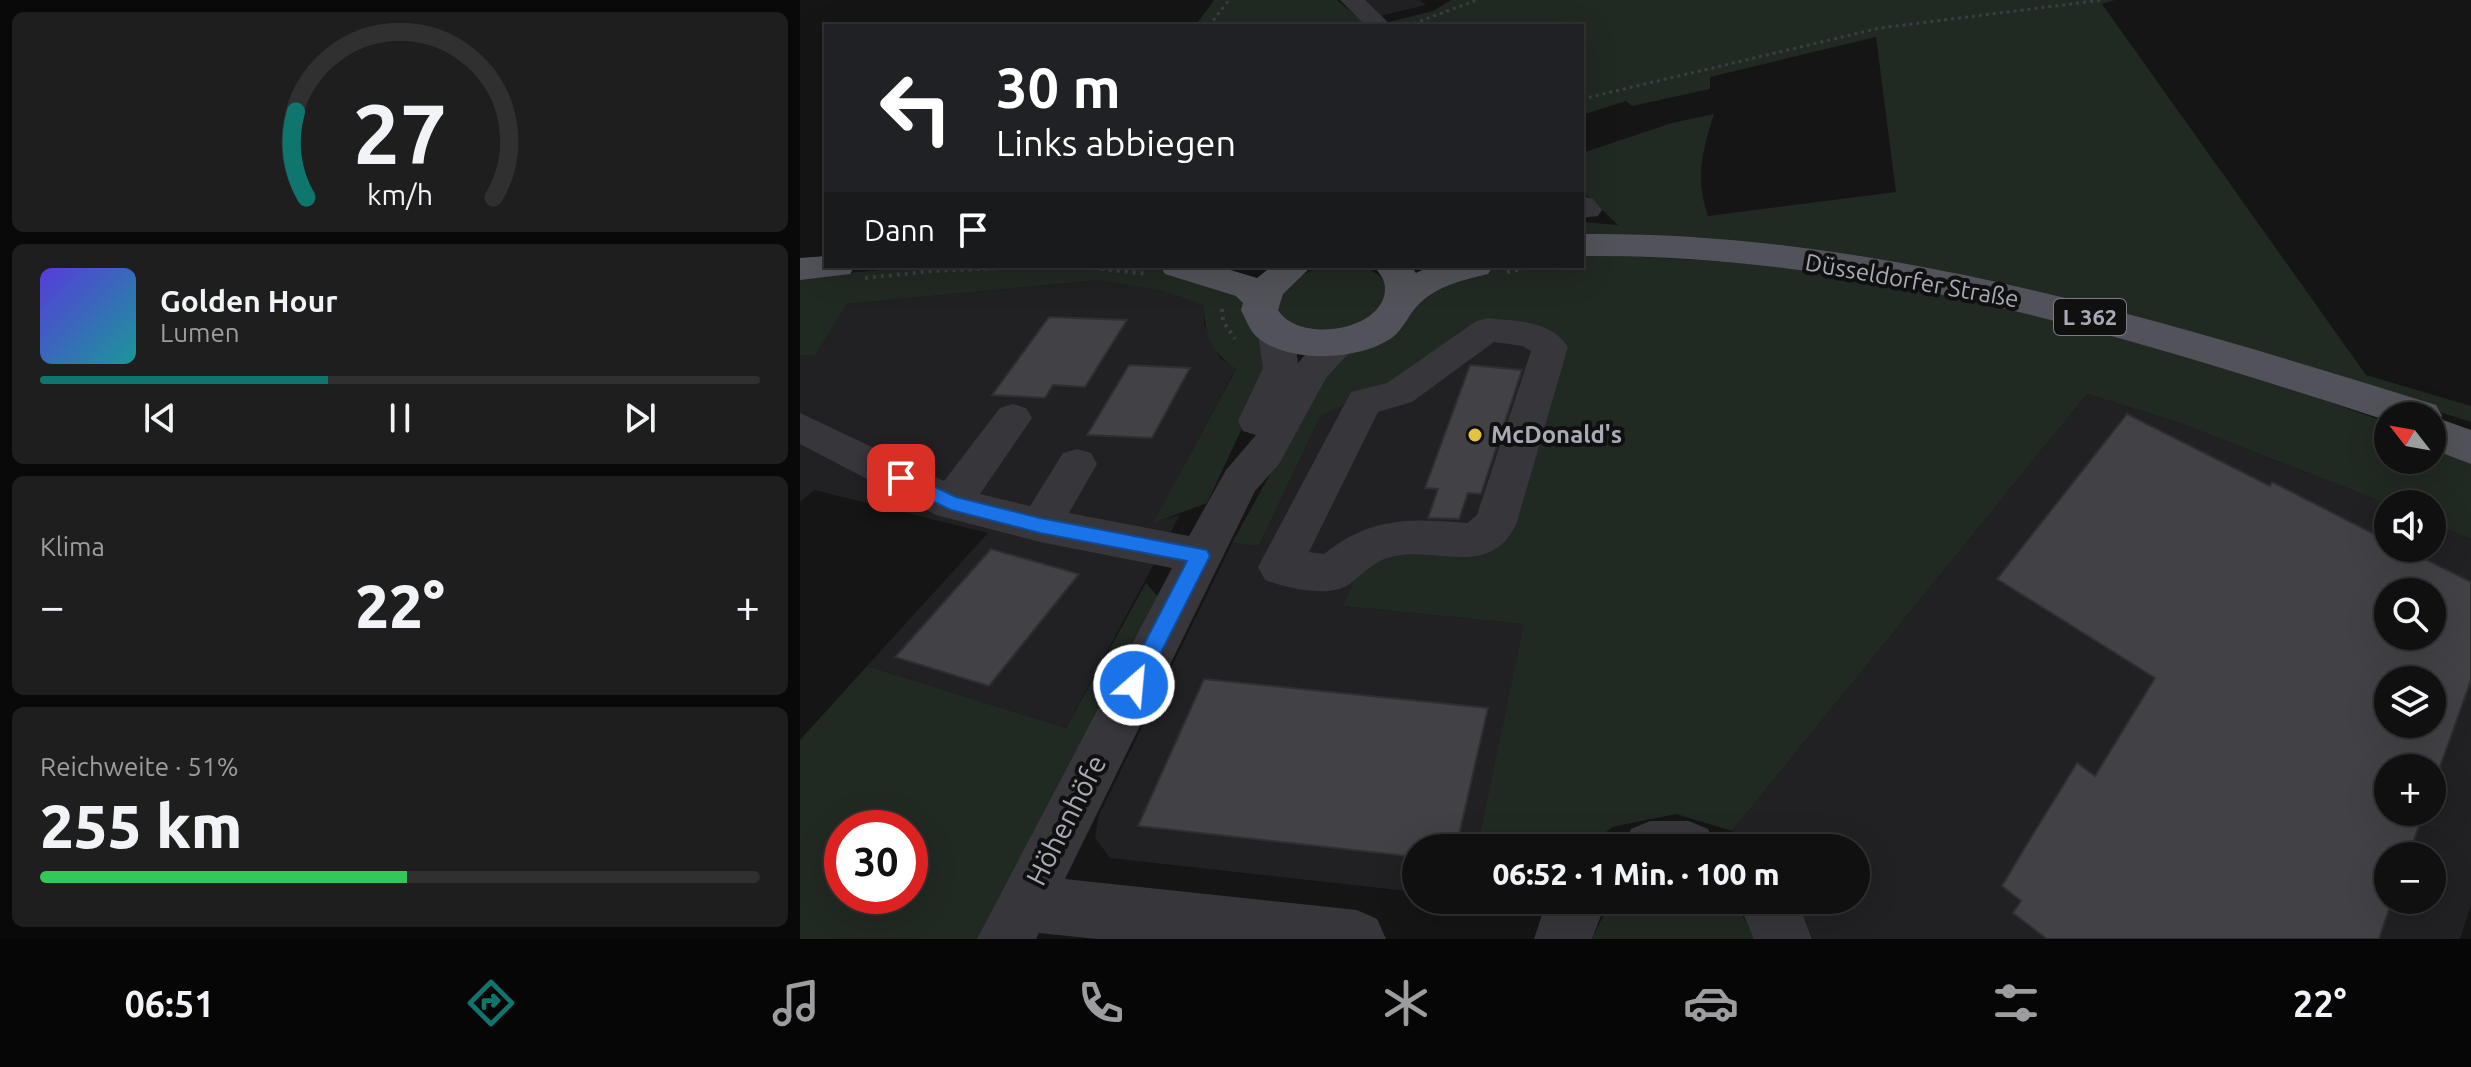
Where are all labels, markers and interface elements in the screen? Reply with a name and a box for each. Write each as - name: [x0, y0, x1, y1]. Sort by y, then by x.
- icon: left: [864, 56, 968, 160]
- text: 30 m: [996, 56, 1121, 119]
- text: 27: [353, 85, 447, 179]
- text: Links abbiegen: [996, 122, 1236, 163]
- text: km/h: [367, 178, 433, 210]
- icon: arrive: [951, 208, 995, 252]
- text: Dann: [864, 213, 935, 247]
- street label: Düsseldorfer Straße: [1803, 248, 2021, 313]
- text: Golden Hour: [160, 284, 338, 318]
- road number: L 362: [2054, 299, 2126, 335]
- text: Lumen: [160, 318, 240, 347]
- icon: previous: [138, 396, 182, 440]
- icon: pause: [378, 396, 422, 440]
- icon: next: [618, 396, 662, 440]
- north arrow: [2374, 402, 2446, 474]
- map controls: [2374, 402, 2446, 914]
- place label: McDonald's: [1491, 421, 1622, 448]
- marker: McDonald's: [1466, 426, 1484, 444]
- pin: [867, 444, 935, 512]
- icon: arrive: [879, 456, 923, 500]
- button: sound: [2374, 490, 2446, 562]
- text: Klima: [40, 532, 105, 561]
- text: 22°: [355, 572, 445, 639]
- button: search: [2374, 578, 2446, 650]
- text: −: [40, 581, 65, 630]
- text: +: [735, 581, 760, 630]
- position arrow: [1092, 643, 1176, 727]
- button: layers: [2374, 666, 2446, 738]
- street label: Höhenhöfe: [1020, 750, 1112, 890]
- text: Reichweite · 51%: [40, 752, 239, 781]
- button: +: [2374, 754, 2446, 826]
- text: 255 km: [40, 792, 242, 859]
- speed limit sign: 30: [824, 810, 928, 914]
- button: −: [2374, 842, 2446, 914]
- text: 06:52 · 1 Min. · 100 m: [1492, 857, 1780, 891]
- icon: directions: [463, 975, 519, 1031]
- icon: music: [768, 975, 824, 1031]
- icon: phone: [1073, 975, 1129, 1031]
- icon: climate: [1378, 975, 1434, 1031]
- icon: car: [1683, 975, 1739, 1031]
- icon: filters: [1988, 975, 2044, 1031]
- text: 06:51: [124, 983, 215, 1024]
- text: 22°: [2293, 983, 2346, 1024]

